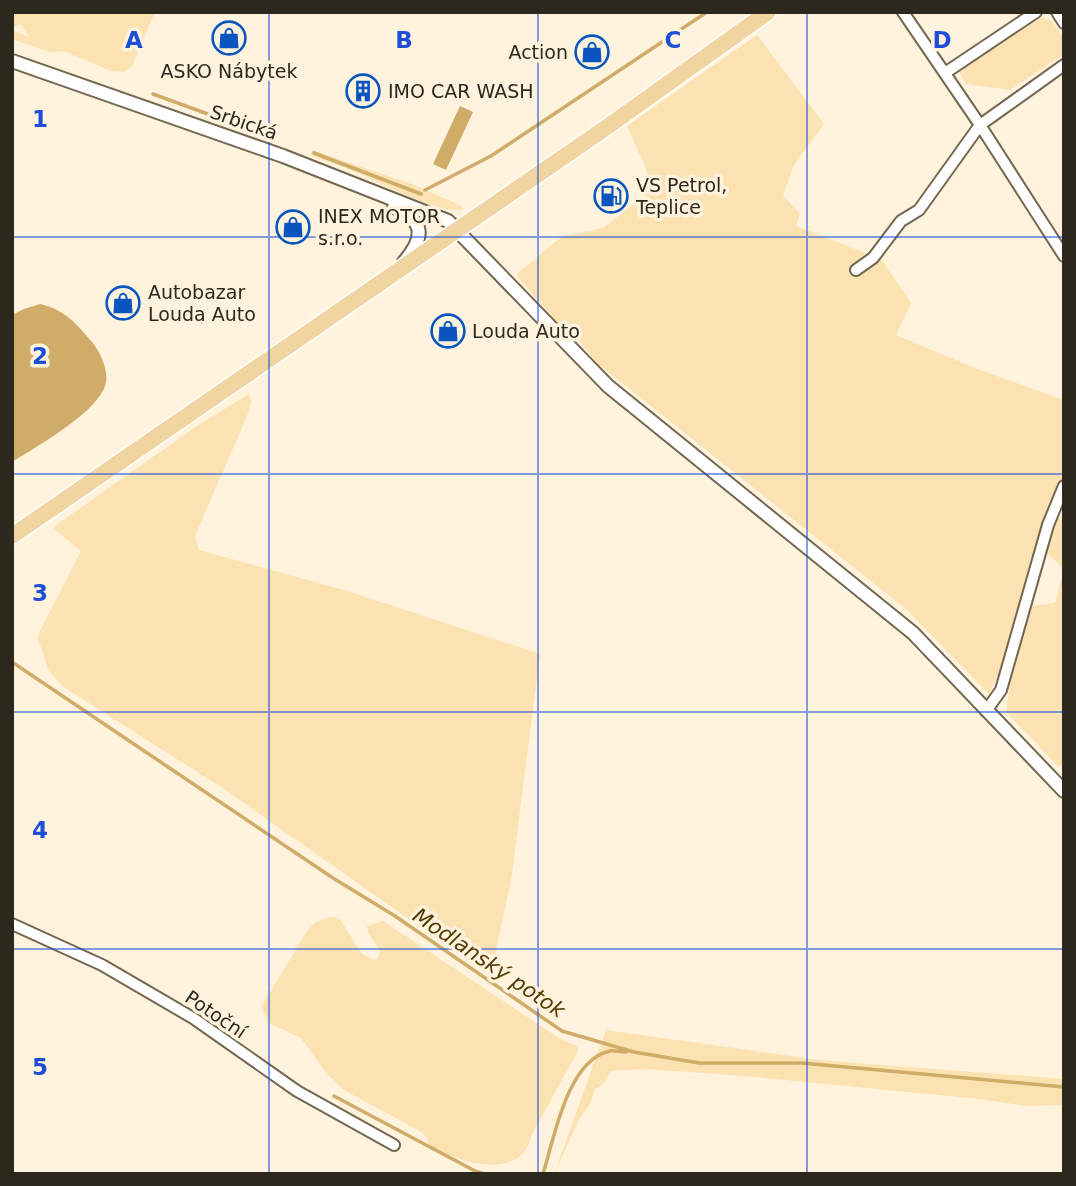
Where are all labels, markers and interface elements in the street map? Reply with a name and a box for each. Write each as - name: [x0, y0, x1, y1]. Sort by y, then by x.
- shop icon: ASKO Nábytek: [210, 19, 248, 57]
- text: A: [125, 27, 143, 53]
- text: B: [395, 27, 413, 53]
- text: C: [665, 27, 681, 53]
- text: D: [932, 27, 952, 53]
- shop icon: Action: [573, 33, 611, 71]
- place label: Action: [508, 41, 568, 63]
- place label: ASKO Nábytek: [161, 60, 297, 82]
- building icon: IMO CAR WASH: [344, 72, 382, 110]
- place label: IMO CAR WASH: [388, 80, 534, 102]
- street label: Srbická: [207, 100, 281, 144]
- text: 1: [32, 106, 48, 132]
- place label: VS Petrol, Teplice: [635, 174, 727, 218]
- fuel station icon: VS Petrol, Teplice: [592, 177, 630, 215]
- place label: INEX MOTOR s.r.o.: [318, 205, 440, 249]
- shop icon: INEX MOTOR s.r.o.: [274, 208, 312, 246]
- place label: Autobazar Louda Auto: [148, 281, 256, 325]
- shop icon: Autobazar Louda Auto: [104, 284, 142, 322]
- shop icon: Louda Auto: [429, 312, 467, 350]
- place label: Louda Auto: [472, 320, 580, 342]
- text: 2: [32, 343, 48, 369]
- text: 3: [32, 580, 48, 606]
- text: 4: [32, 817, 48, 843]
- water label: Modlanský potok: [409, 903, 570, 1023]
- street label: Potoční: [181, 986, 251, 1043]
- text: 5: [32, 1054, 48, 1080]

